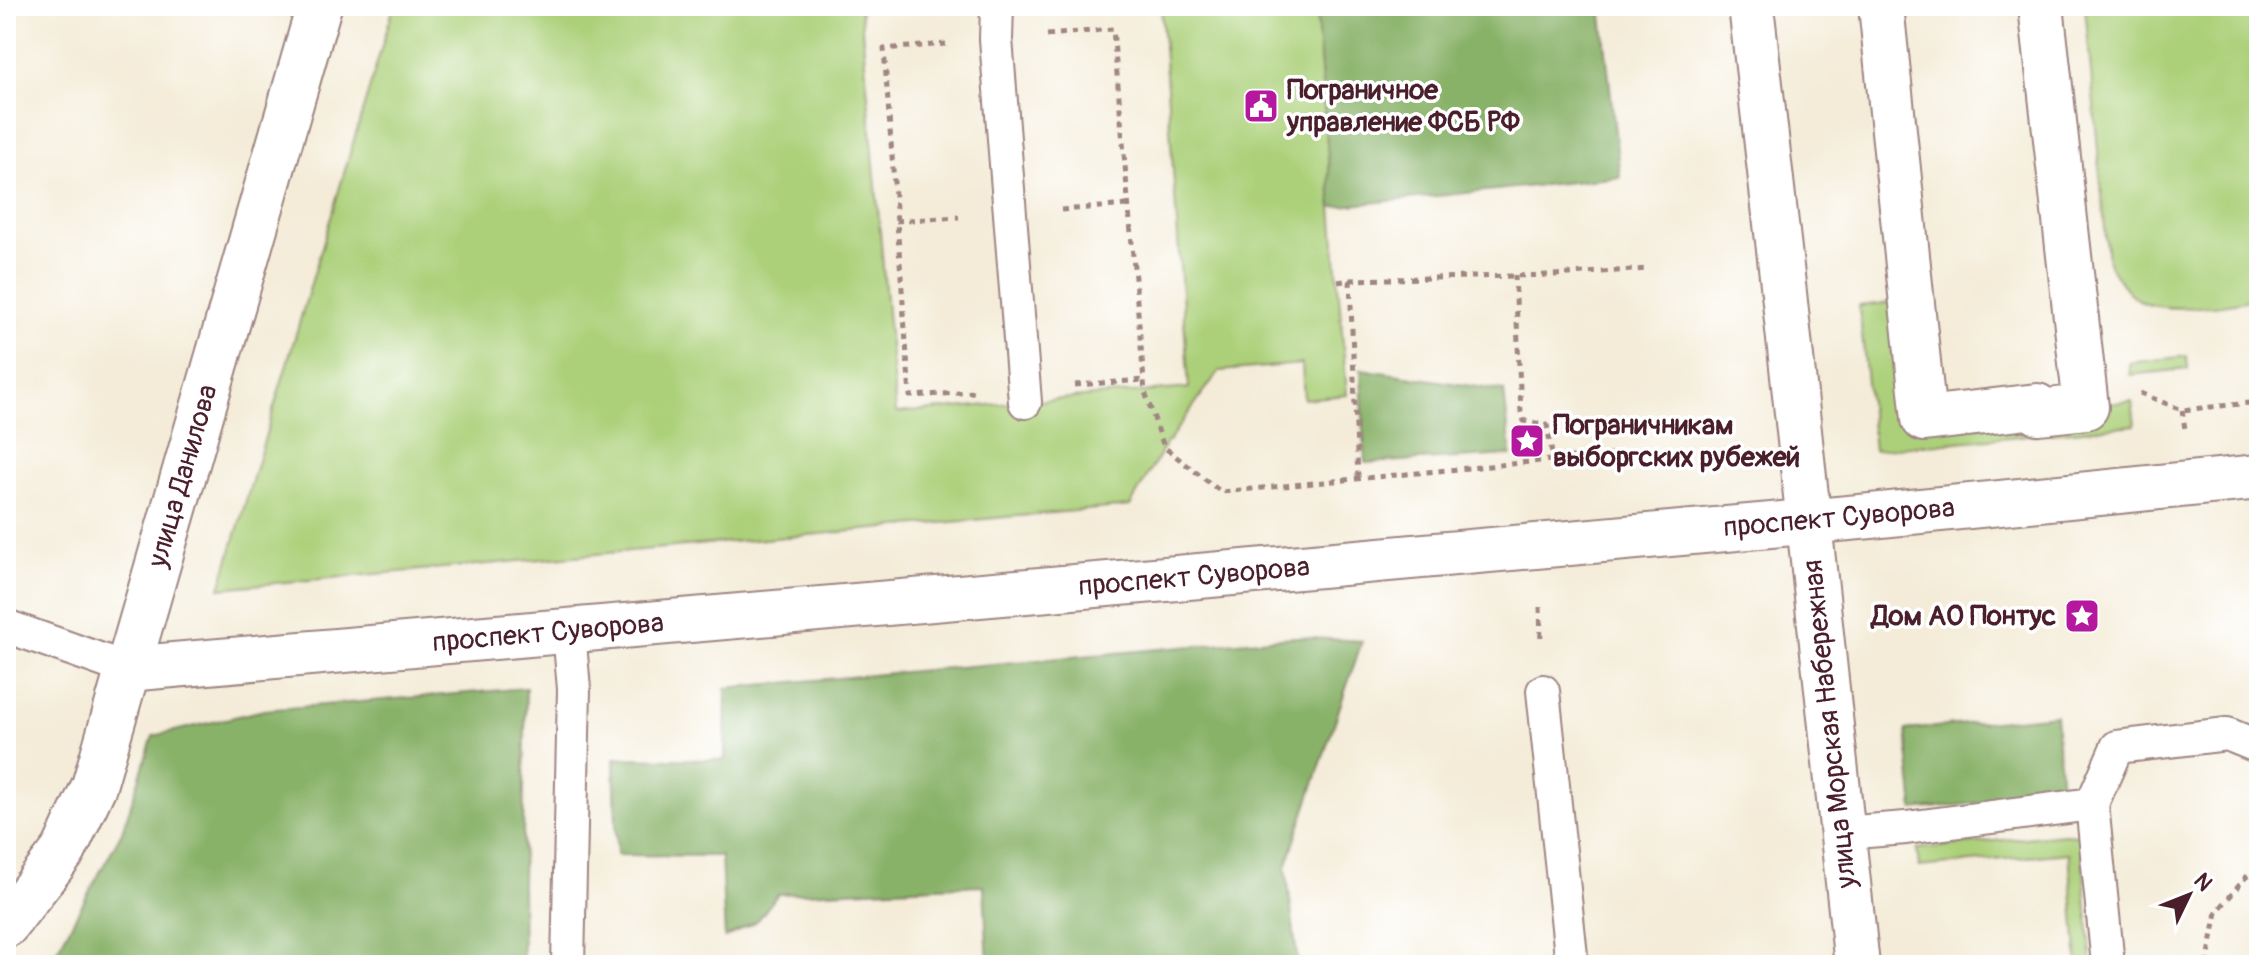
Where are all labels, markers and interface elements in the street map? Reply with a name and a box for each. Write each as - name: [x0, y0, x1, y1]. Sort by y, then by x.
- place label: Пограничное управление ФСБ РФ: [1286, 73, 1520, 140]
- public building icon: Пограничное управление ФСБ РФ: [1242, 87, 1280, 125]
- street label: улица Данилова: [140, 381, 226, 572]
- place label: Пограничникам выборгских рубежей: [1553, 408, 1800, 475]
- place icon: Пограничникам выборгских рубежей: [1508, 422, 1546, 460]
- street label: проспект Суворова: [1722, 490, 1956, 546]
- street label: проспект Суворова: [1077, 549, 1311, 605]
- street label: улица Морская Набережная: [1795, 558, 1865, 891]
- place icon: Дом АО Понтус: [2063, 597, 2101, 635]
- place label: Дом АО Понтус: [1870, 599, 2056, 634]
- street label: проспект Суворова: [431, 605, 665, 661]
- north arrow: [2149, 855, 2229, 935]
- text: N: [2188, 867, 2218, 897]

